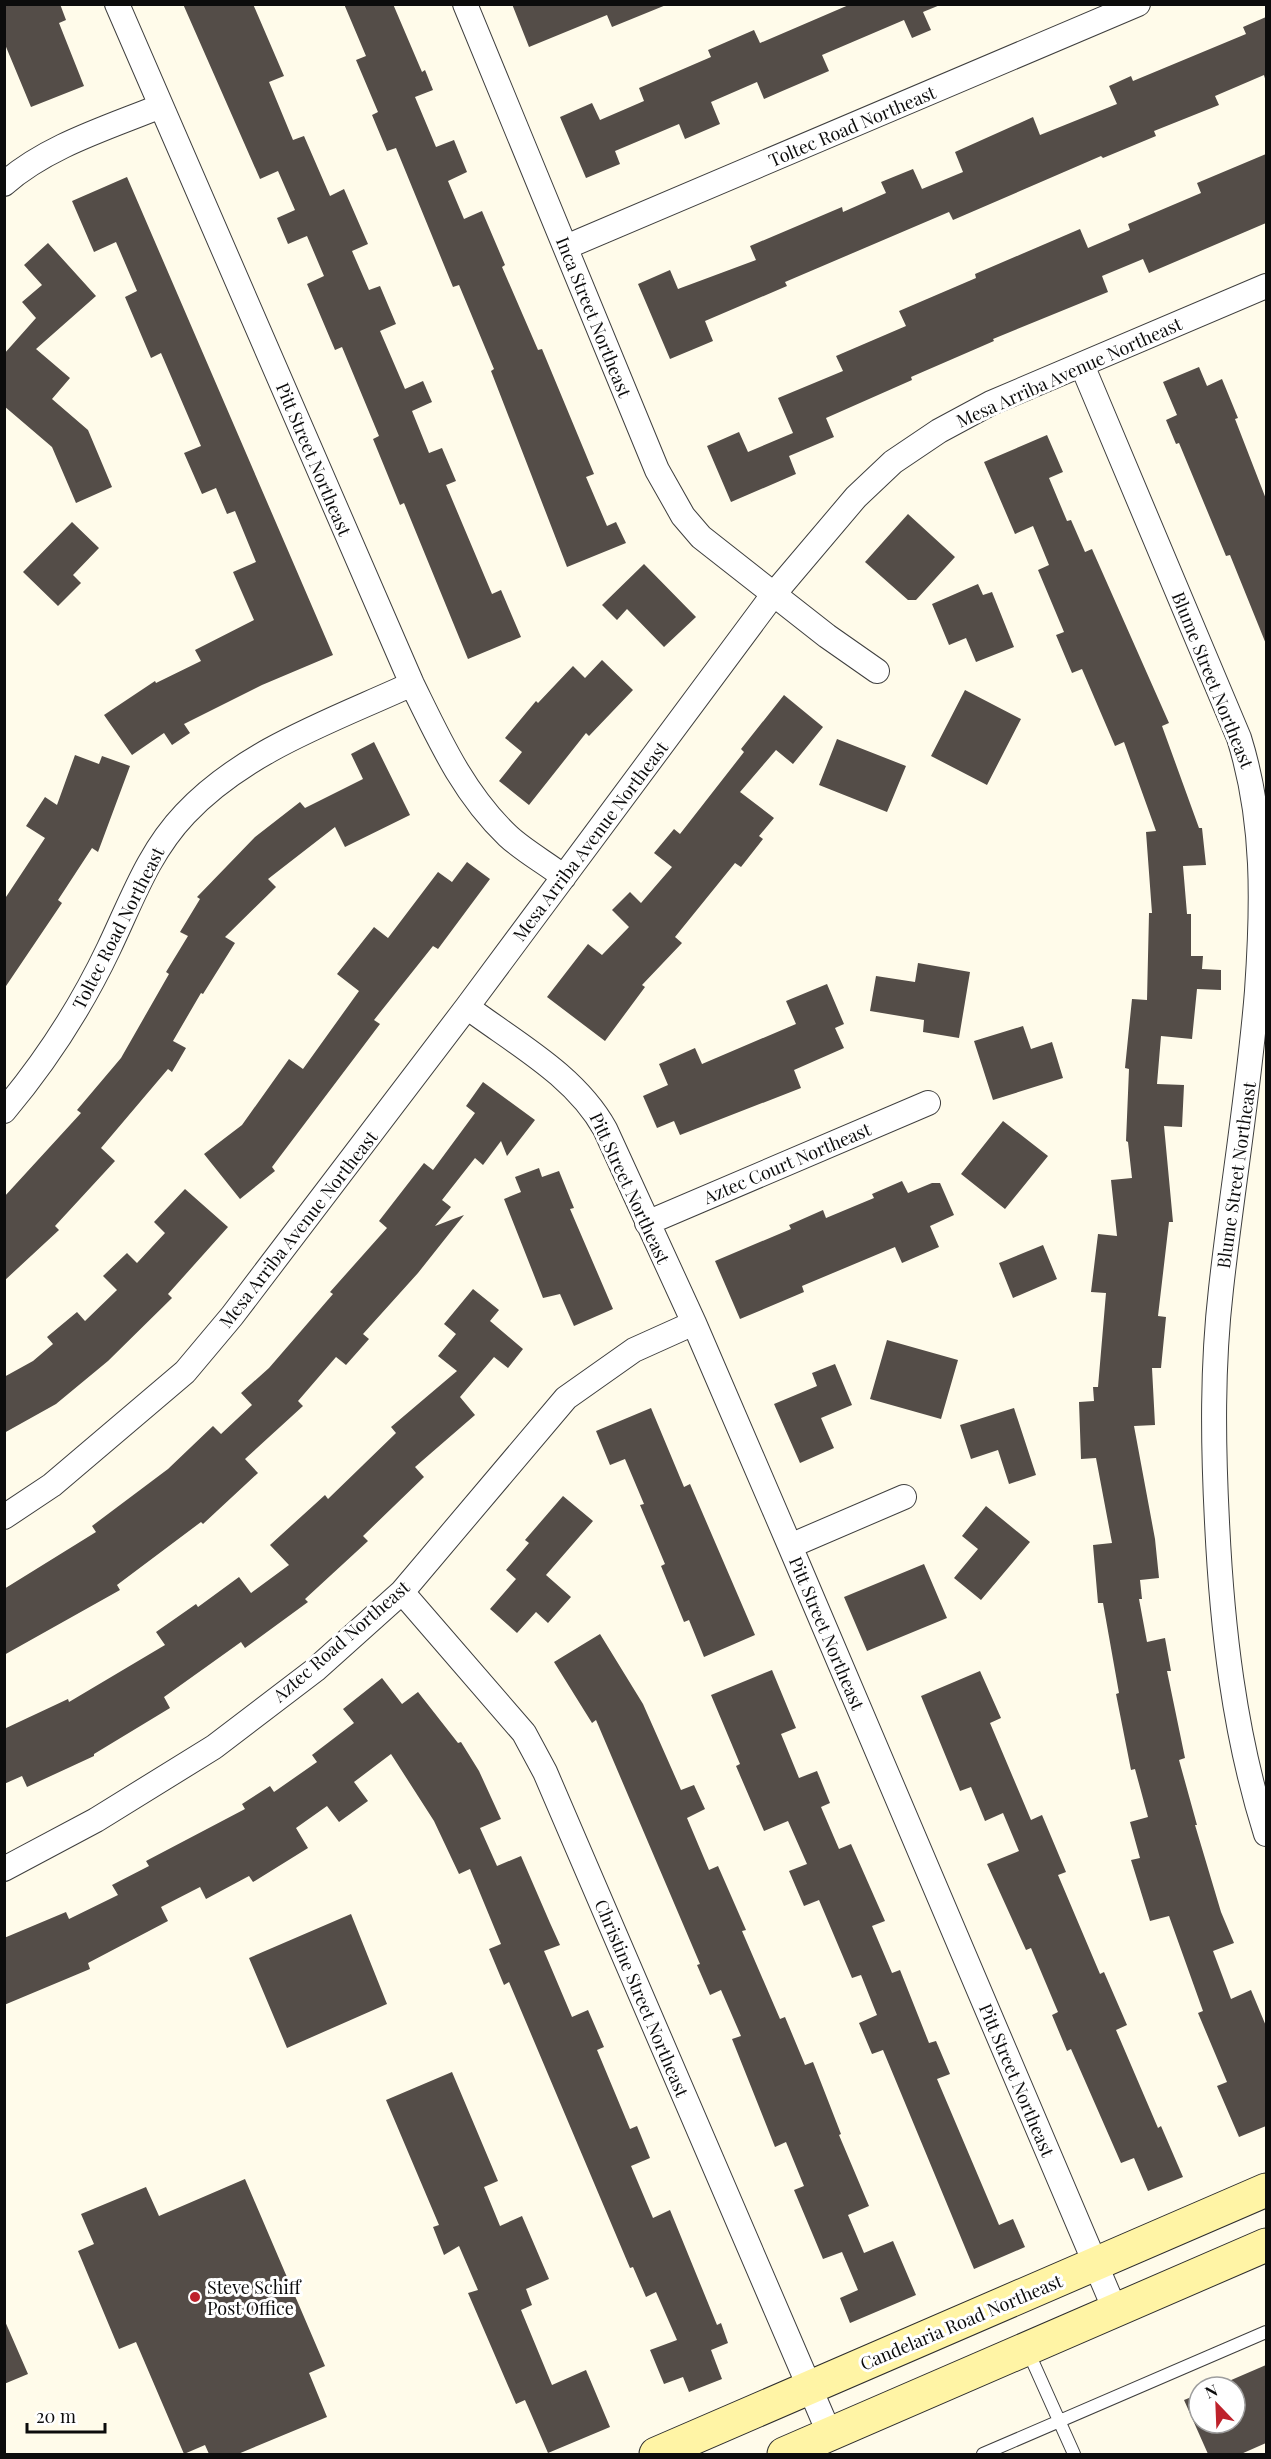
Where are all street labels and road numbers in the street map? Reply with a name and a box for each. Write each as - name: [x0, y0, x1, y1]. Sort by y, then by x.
- street label: Toltec Road Northeast: [765, 80, 940, 172]
- street label: Inca Street Northeast: [551, 233, 637, 401]
- street label: Mesa Arriba Avenue Northeast: [953, 311, 1186, 433]
- street label: Pitt Street Northeast: [271, 379, 357, 540]
- street label: Blume Street Northeast: [1167, 588, 1260, 772]
- street label: Mesa Arriba Avenue Northeast: [507, 736, 673, 946]
- street label: Toltec Road Northeast: [67, 842, 170, 1013]
- street label: Blume Street Northeast: [1211, 1079, 1261, 1270]
- street label: Pitt Street Northeast: [584, 1109, 676, 1268]
- street label: Aztec Court Northeast: [699, 1117, 875, 1210]
- street label: Mesa Arriba Avenue Northeast: [213, 1125, 383, 1333]
- street label: Pitt Street Northeast: [784, 1553, 870, 1714]
- street label: Aztec Road Northeast: [267, 1575, 415, 1708]
- street label: Christine Street Northeast: [589, 1896, 695, 2101]
- street label: Pitt Street Northeast: [974, 2000, 1060, 2161]
- street label: Candelaria Road Northeast: [856, 2268, 1066, 2376]

